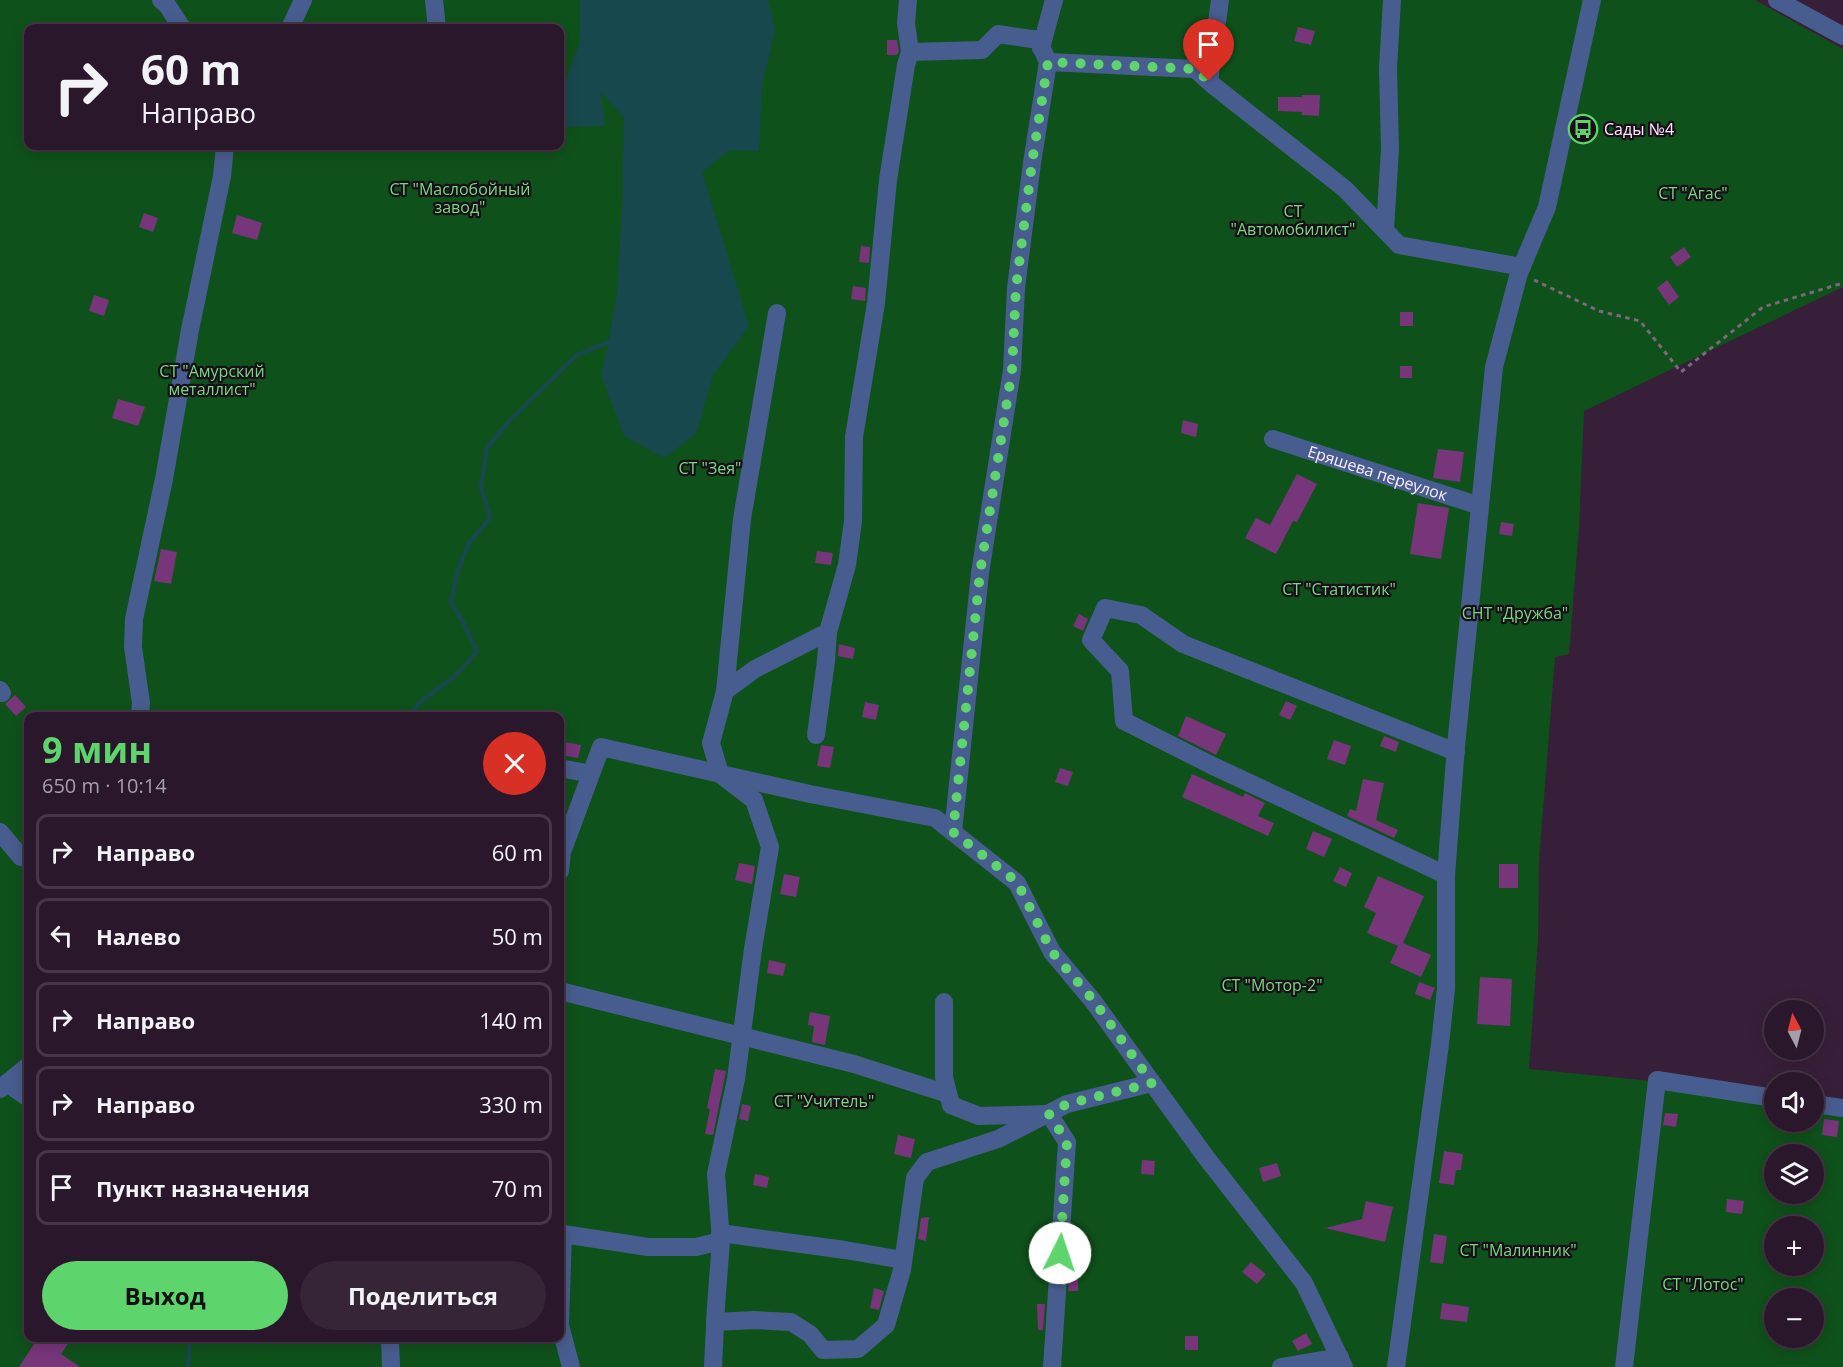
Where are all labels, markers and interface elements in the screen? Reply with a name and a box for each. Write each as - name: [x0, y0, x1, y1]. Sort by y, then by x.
- pin: [1183, 19, 1234, 81]
- icon: arrive: [1192, 28, 1225, 61]
- text: 60 m: [141, 40, 241, 97]
- icon: right: [42, 48, 120, 126]
- text: Направо: [141, 94, 256, 131]
- bus stop icon: Сады №4: [1567, 113, 1599, 145]
- place label: Сады №4: [1604, 118, 1674, 140]
- park label: СТ "Маслобойный завод": [389, 178, 531, 218]
- park label: СТ "Агас": [1658, 182, 1728, 204]
- park label: СТ "Автомобилист": [1231, 200, 1355, 240]
- park label: СТ "Амурский металлист": [159, 360, 265, 400]
- street label: Еряшева переулок: [1305, 440, 1451, 506]
- park label: СТ "Зея": [679, 457, 741, 479]
- park label: СТ "Статистик": [1282, 578, 1396, 600]
- park label: СНТ "Дружба": [1462, 602, 1568, 624]
- text: 9 мин: [42, 725, 152, 774]
- button: close: [483, 732, 546, 795]
- text: 650 m · 10:14: [42, 772, 167, 799]
- icon: right: [45, 835, 78, 868]
- text: Направо: [96, 837, 195, 867]
- text: 60 m: [492, 837, 543, 867]
- icon: left: [45, 919, 78, 952]
- text: Налево: [96, 921, 181, 951]
- text: 50 m: [492, 921, 543, 951]
- park label: СТ "Мотор-2": [1221, 974, 1323, 996]
- north arrow: [1764, 1000, 1824, 1060]
- map controls: [1764, 1000, 1824, 1348]
- icon: right: [45, 1003, 78, 1036]
- text: Направо: [96, 1005, 195, 1035]
- text: 140 m: [479, 1005, 543, 1035]
- button: sound: [1764, 1072, 1824, 1132]
- icon: right: [45, 1087, 78, 1120]
- text: Направо: [96, 1089, 195, 1119]
- text: 330 m: [479, 1089, 543, 1119]
- park label: СТ "Учитель": [774, 1090, 874, 1112]
- button: layers: [1764, 1144, 1824, 1204]
- icon: arrive: [45, 1171, 78, 1204]
- text: Пункт назначения: [96, 1173, 310, 1203]
- text: 70 m: [492, 1173, 543, 1203]
- button: +: [1764, 1216, 1824, 1276]
- position arrow: [1028, 1221, 1092, 1285]
- park label: СТ "Малинник": [1459, 1239, 1577, 1261]
- button: Выход: [42, 1261, 288, 1330]
- button: Поделиться: [300, 1261, 546, 1330]
- park label: СТ "Лотос": [1662, 1273, 1744, 1295]
- button: −: [1764, 1288, 1824, 1348]

